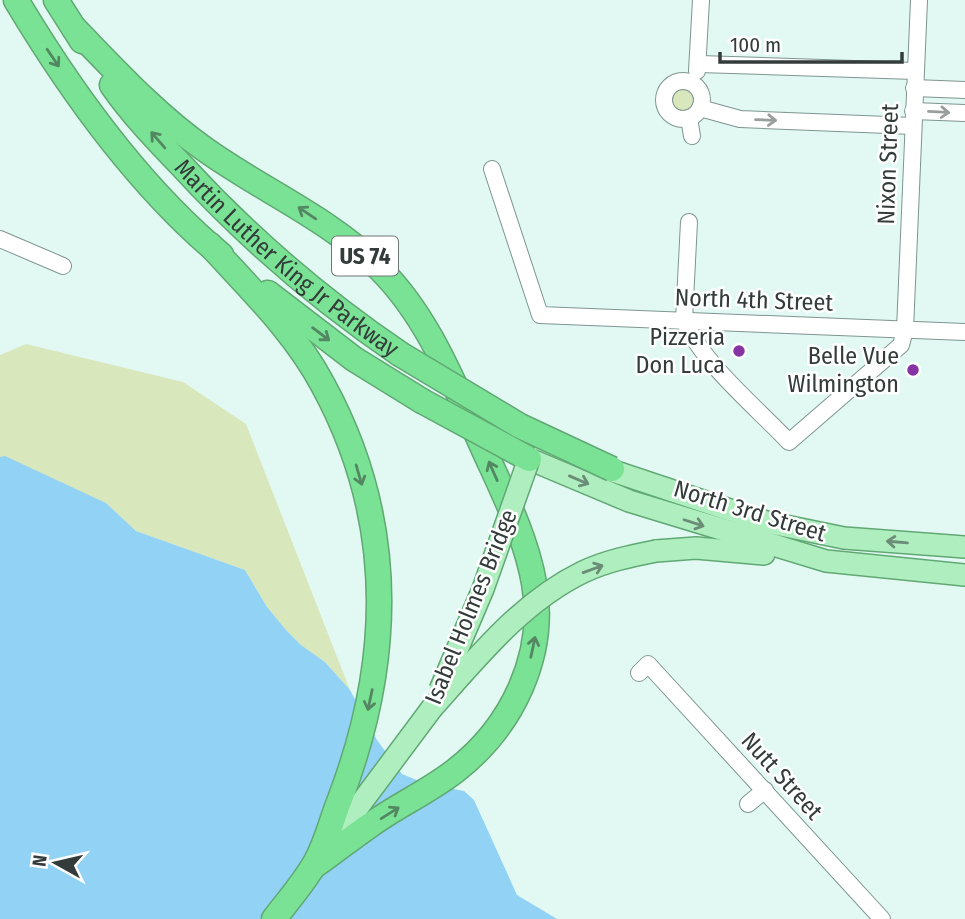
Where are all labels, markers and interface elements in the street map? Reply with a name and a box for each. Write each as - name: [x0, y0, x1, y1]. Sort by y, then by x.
- scale bar: [720, 21, 902, 65]
- text: 100 m: [730, 32, 781, 58]
- one-way arrow: [46, 47, 60, 67]
- street label: Nixon Street: [872, 103, 904, 225]
- one-way arrow: [927, 106, 950, 119]
- one-way arrow: [755, 114, 778, 127]
- one-way arrow: [150, 132, 166, 150]
- street label: Martin Luther King Jr Parkway: [169, 154, 404, 363]
- one-way arrow: [298, 206, 317, 220]
- road number: US 74: [332, 236, 398, 276]
- street label: North 4th Street: [674, 283, 834, 317]
- place label: Pizzeria Don Luca: [636, 323, 725, 379]
- one-way arrow: [311, 326, 330, 341]
- place label: Belle Vue Wilmington: [787, 342, 899, 398]
- marker: Pizzeria Don Luca: [731, 343, 747, 359]
- marker: Belle Vue Wilmington: [905, 362, 921, 378]
- one-way arrow: [486, 461, 499, 483]
- one-way arrow: [354, 464, 367, 486]
- one-way arrow: [568, 474, 589, 487]
- street label: North 3rd Street: [670, 475, 830, 547]
- street label: Isabel Holmes Bridge: [419, 506, 523, 708]
- one-way arrow: [683, 517, 705, 530]
- one-way arrow: [886, 535, 909, 548]
- one-way arrow: [582, 561, 604, 574]
- one-way arrow: [527, 636, 541, 659]
- one-way arrow: [363, 688, 377, 711]
- street label: Nutt Street: [736, 727, 828, 825]
- one-way arrow: [379, 805, 399, 819]
- north arrow: [21, 828, 91, 898]
- text: N: [27, 853, 52, 868]

